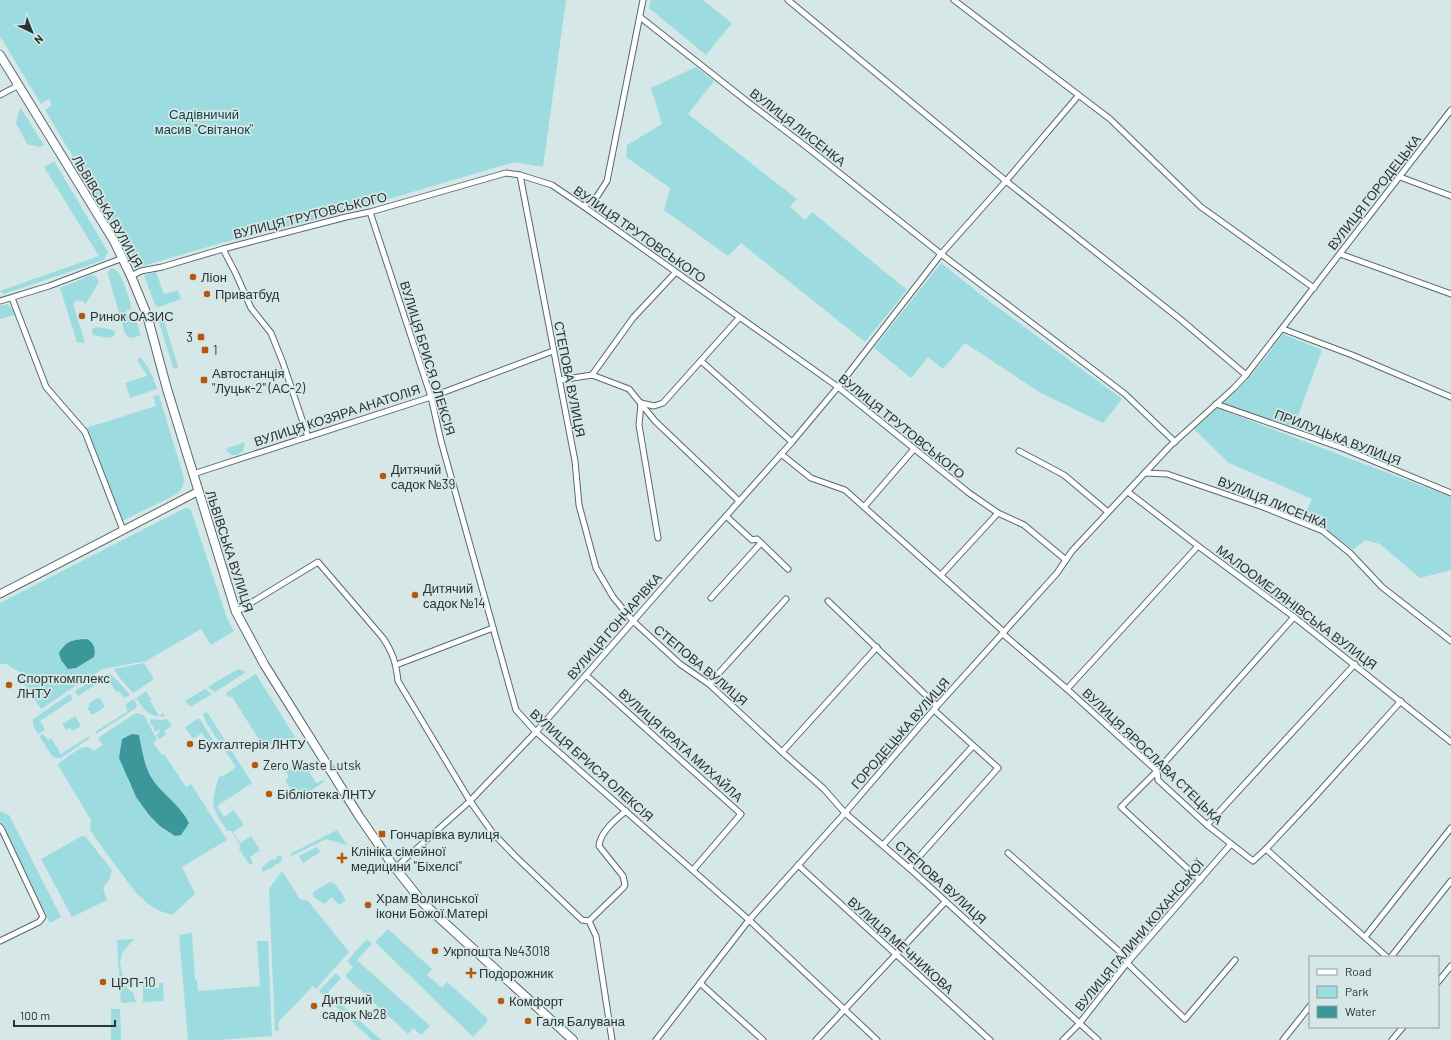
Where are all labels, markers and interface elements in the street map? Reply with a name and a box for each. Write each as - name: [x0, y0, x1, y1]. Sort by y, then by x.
- north arrow: [12, 12, 52, 52]
- text: N: [32, 32, 46, 47]
- street label: ВУЛИЦЯ ЛИСЕНКА: [747, 85, 849, 170]
- park label: Садівничий масив "Світанок": [155, 106, 254, 137]
- street label: ВУЛИЦЯ ГОРОДЕЦЬКА: [1324, 131, 1424, 253]
- street label: ЛЬВІВСЬКА ВУЛИЦЯ: [69, 152, 147, 270]
- street label: ВУЛИЦЯ ТРУТОВСЬКОГО: [571, 182, 709, 286]
- street label: ВУЛИЦЯ ТРУТОВСЬКОГО: [232, 188, 388, 242]
- place label: Ліон: [201, 269, 227, 285]
- marker: Ліон: [188, 272, 198, 282]
- street label: ВУЛИЦЯ БРИСЯ ОЛЕКСІЯ: [397, 279, 459, 437]
- place label: Приватбуд: [215, 286, 280, 302]
- marker: Приватбуд: [202, 289, 212, 299]
- place label: Ринок ОАЗИС: [90, 308, 174, 324]
- marker: Ринок ОАЗИС: [77, 311, 87, 321]
- street label: СТЕПОВА ВУЛИЦЯ: [551, 320, 589, 438]
- place label: 3: [186, 329, 193, 345]
- marker: 3: [196, 332, 206, 342]
- place label: 1: [213, 342, 218, 358]
- marker: 1: [200, 345, 210, 355]
- place label: Автостанція "Луцьк-2" (АС-2): [212, 365, 306, 396]
- street label: ВУЛИЦЯ ТРУТОВСЬКОГО: [836, 370, 968, 482]
- marker: Автостанція "Луцьк-2" (АС-2): [199, 375, 209, 385]
- street label: ВУЛИЦЯ КОЗЯРА АНАТОЛІЯ: [252, 381, 422, 449]
- street label: ПРИЛУЦЬКА ВУЛИЦЯ: [1273, 406, 1403, 468]
- place label: Дитячий садок №39: [391, 461, 455, 492]
- marker: Дитячий садок №39: [378, 471, 388, 481]
- street label: ВУЛИЦЯ ЛИСЕНКА: [1216, 473, 1331, 531]
- street label: ЛЬВІВСЬКА ВУЛИЦЯ: [203, 488, 257, 614]
- street label: МАЛООМЕЛЯНІВСЬКА ВУЛИЦЯ: [1214, 541, 1380, 673]
- street label: ВУЛИЦЯ ГОНЧАРІВКА: [563, 569, 665, 683]
- place label: Дитячий садок №14: [423, 580, 486, 611]
- marker: Дитячий садок №14: [410, 590, 420, 600]
- street label: СТЕПОВА ВУЛИЦЯ: [651, 621, 751, 709]
- place label: Спорткомплекс ЛНТУ: [17, 670, 110, 701]
- street label: ГОРОДЕЦЬКА ВУЛИЦЯ: [847, 674, 953, 792]
- marker: Спорткомплекс ЛНТУ: [4, 680, 14, 690]
- street label: ВУЛИЦЯ КРАТА МИХАЙЛА: [616, 685, 747, 805]
- street label: ВУЛИЦЯ ЯРОСЛАВА СТЕЦЬКА: [1079, 685, 1227, 828]
- street label: ВУЛИЦЯ БРИСЯ ОЛЕКСІЯ: [527, 705, 657, 825]
- place label: Бухгалтерія ЛНТУ: [198, 736, 306, 752]
- marker: Бухгалтерія ЛНТУ: [185, 739, 195, 749]
- place label: Zero Waste Lutsk: [263, 757, 361, 773]
- marker: Zero Waste Lutsk: [250, 760, 260, 770]
- place label: Бібліотека ЛНТУ: [277, 786, 376, 802]
- marker: Бібліотека ЛНТУ: [264, 789, 274, 799]
- place label: Гончарівка вулиця: [390, 826, 500, 842]
- marker: Гончарівка вулиця: [377, 829, 387, 839]
- street label: СТЕПОВА ВУЛИЦЯ: [892, 837, 990, 927]
- place label: Клініка сімейної медицини "Біхелсі": [351, 843, 462, 874]
- marker: Клініка сімейної медицини "Біхелсі": [336, 852, 348, 864]
- street label: ВУЛИЦЯ ГАЛИНИ КОХАНСЬКОЇ: [1071, 856, 1207, 1014]
- place label: Храм Волинської ікони Божої Матері: [376, 890, 488, 921]
- street label: ВУЛИЦЯ МЕЧНИКОВА: [845, 893, 957, 997]
- marker: Храм Волинської ікони Божої Матері: [363, 900, 373, 910]
- place label: Укрпошта №43018: [443, 943, 550, 959]
- marker: Укрпошта №43018: [430, 946, 440, 956]
- legend: [1309, 956, 1439, 1028]
- text: Road: [1345, 964, 1372, 978]
- place label: Подорожник: [479, 965, 554, 981]
- marker: Подорожник: [466, 968, 476, 978]
- place label: ЦРП-10: [111, 974, 156, 990]
- marker: ЦРП-10: [98, 977, 108, 987]
- text: Park: [1345, 984, 1369, 998]
- place label: Дитячий садок №28: [322, 991, 387, 1022]
- place label: Комфорт: [509, 993, 564, 1009]
- marker: Комфорт: [496, 996, 506, 1006]
- marker: Дитячий садок №28: [309, 1001, 319, 1011]
- scale bar: [14, 1002, 115, 1028]
- text: Water: [1345, 1004, 1377, 1018]
- text: 100 m: [20, 1008, 50, 1022]
- place label: Галя Балувана: [536, 1013, 626, 1029]
- marker: Галя Балувана: [523, 1016, 533, 1026]

